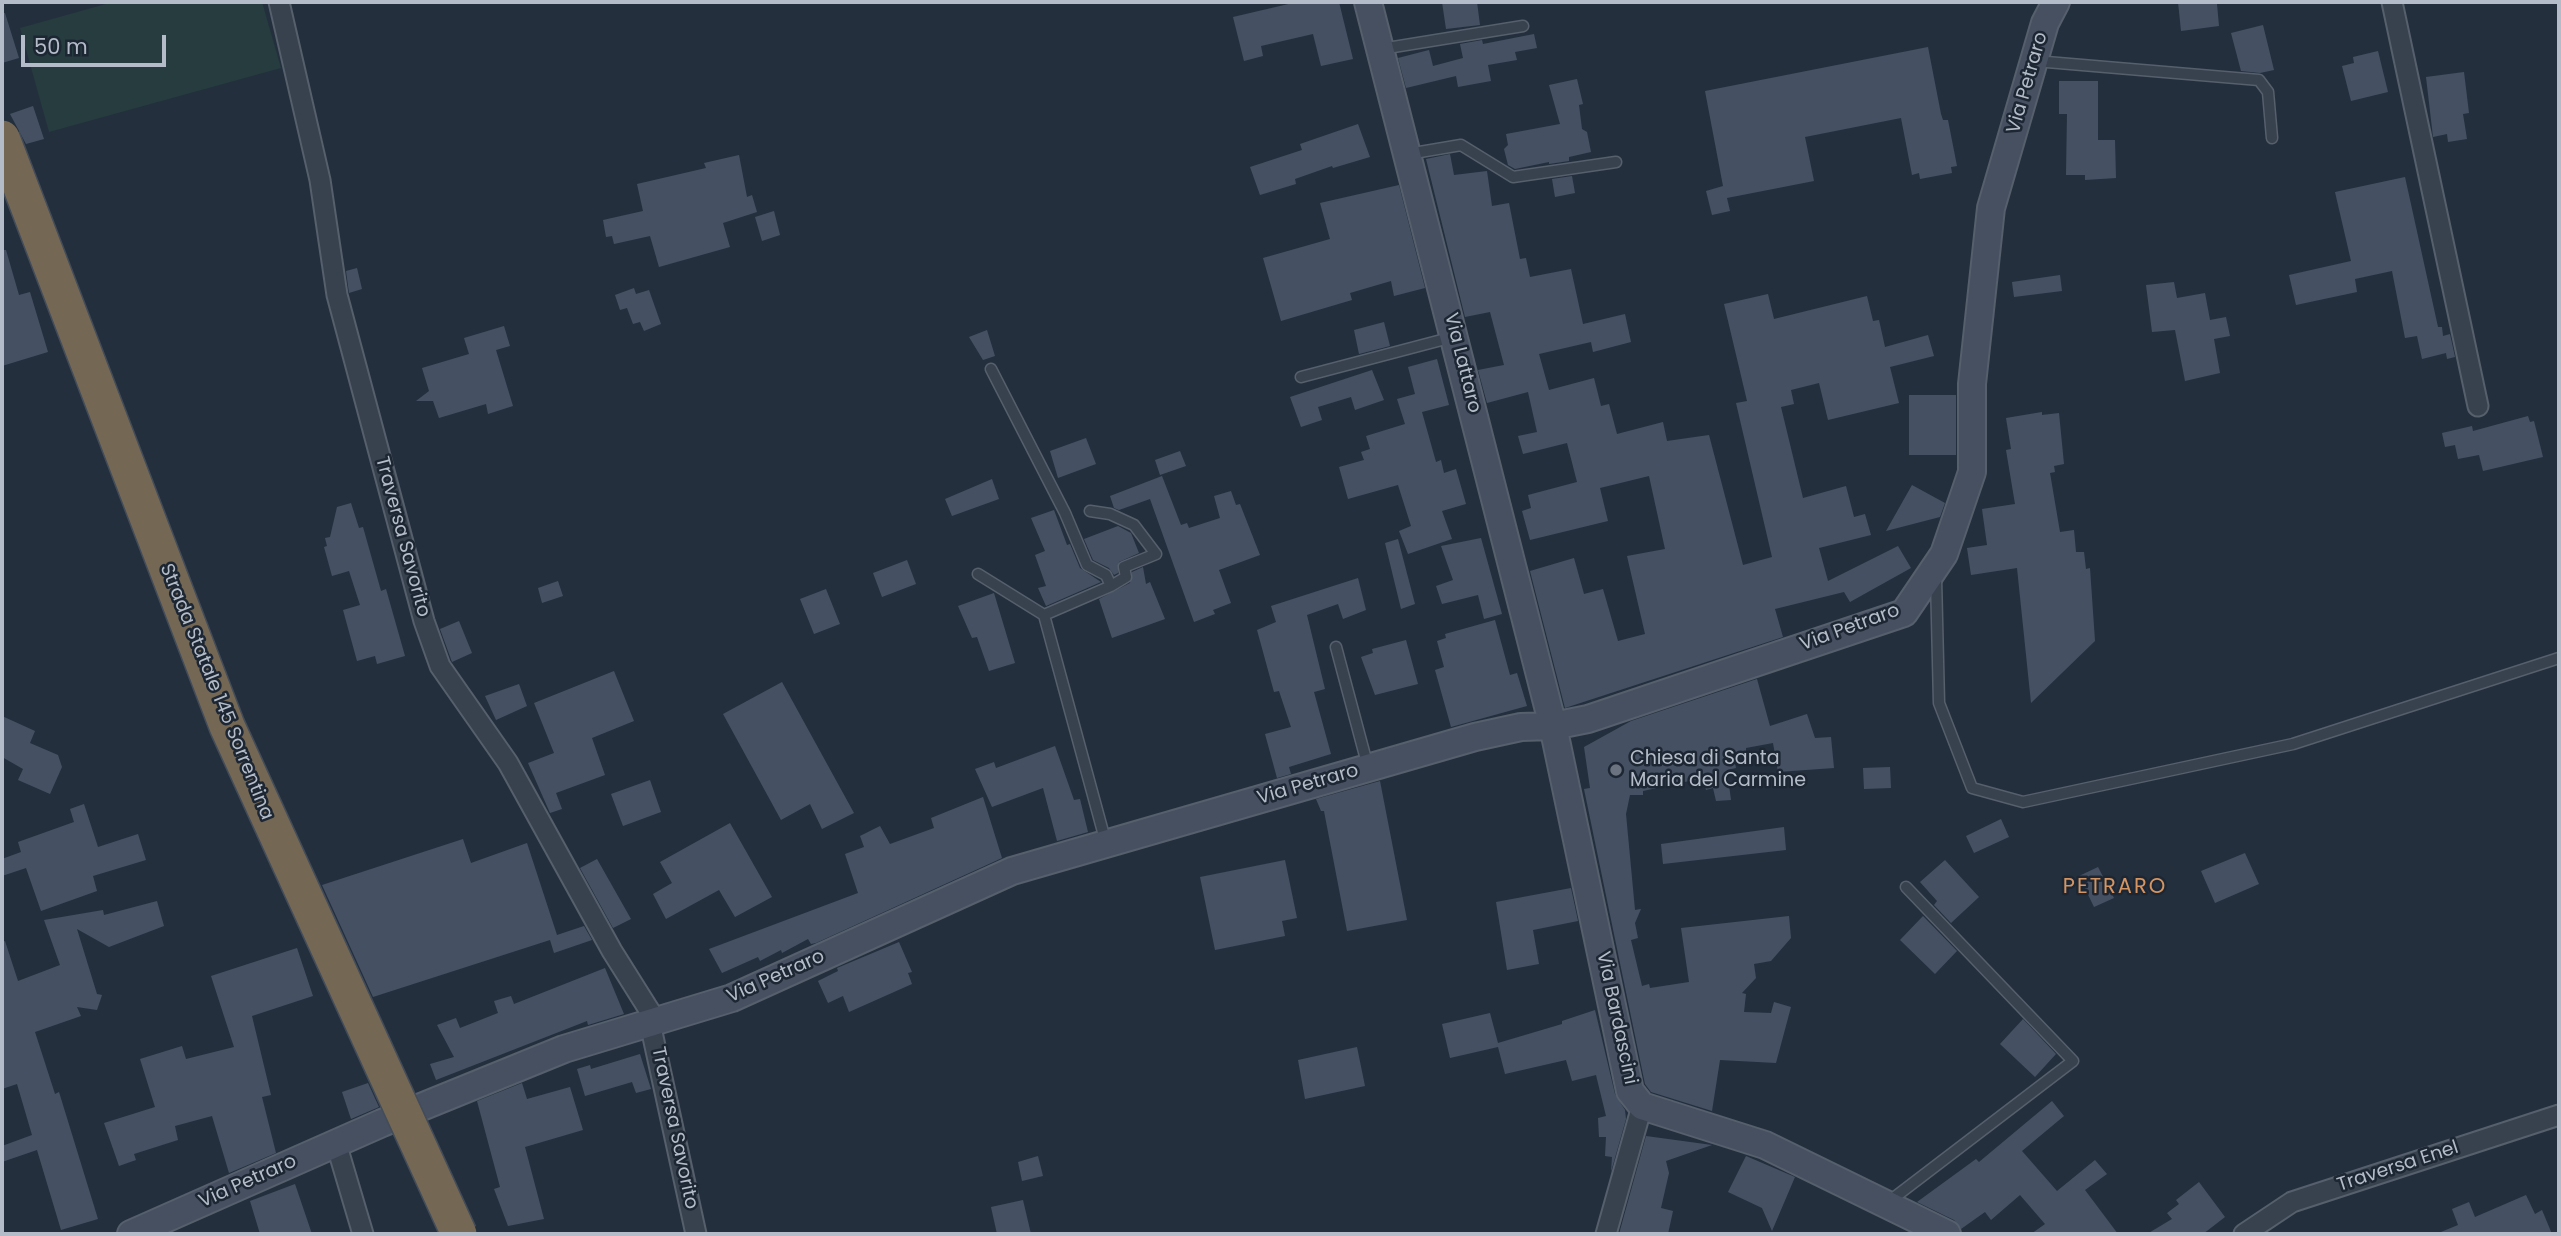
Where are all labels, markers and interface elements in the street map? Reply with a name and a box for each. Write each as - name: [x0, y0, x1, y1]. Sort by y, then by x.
- scale bar: [24, 21, 170, 65]
- street label: Via Petraro: [2003, 30, 2053, 136]
- text: 50 m: [34, 32, 88, 61]
- street label: Via Lattaro: [1439, 311, 1485, 415]
- street label: Traversa Savorito: [370, 454, 434, 620]
- street label: Strada Statale 145 Sorrentina: [154, 561, 278, 823]
- street label: Via Petraro: [1797, 599, 1903, 657]
- place label: Chiesa di Santa Maria del Carmine: [1630, 748, 1806, 792]
- street label: Via Petraro: [1255, 760, 1361, 810]
- marker: Chiesa di Santa Maria del Carmine: [1608, 762, 1624, 778]
- district label: PETRARO: [2064, 875, 2166, 901]
- street label: Via Petraro: [724, 945, 828, 1009]
- street label: Via Bardascini: [1591, 949, 1641, 1087]
- street label: Traversa Savorito: [646, 1045, 702, 1211]
- street label: Traversa Enel: [2335, 1137, 2461, 1197]
- street label: Via Petraro: [196, 1150, 300, 1214]

